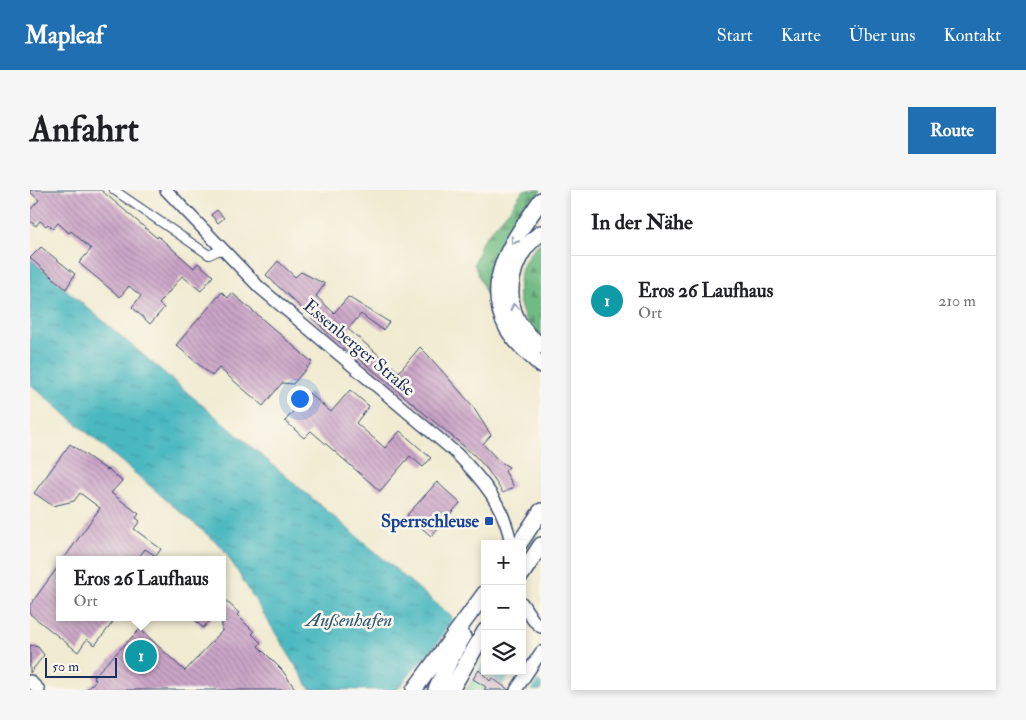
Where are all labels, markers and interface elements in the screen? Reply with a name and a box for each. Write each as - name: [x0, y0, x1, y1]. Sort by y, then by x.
- text: Mapleaf: [25, 20, 104, 51]
- text: Start: [717, 24, 753, 47]
- text: Karte: [781, 24, 821, 47]
- text: Über uns: [849, 24, 915, 47]
- text: Kontakt: [943, 24, 1001, 47]
- button: Route: [908, 107, 996, 154]
- text: Anfahrt: [30, 108, 139, 152]
- text: In der Nähe: [591, 209, 693, 236]
- one-way arrow: [510, 235, 520, 244]
- text: Eros 26 Laufhaus: [638, 279, 773, 303]
- text: 1: [604, 291, 610, 311]
- text: 210 m: [938, 291, 976, 311]
- street label: Essenberger Straße: [298, 294, 420, 402]
- text: Ort: [638, 303, 662, 323]
- one-way arrow: [509, 304, 519, 312]
- your location: [287, 386, 313, 412]
- place label: Sperrschleuse: [381, 510, 479, 533]
- marker: Sperrschleuse: [483, 515, 495, 527]
- map controls: [481, 540, 526, 675]
- button: +: [481, 540, 526, 585]
- popup: [56, 556, 226, 621]
- text: Eros 26 Laufhaus: [73, 567, 209, 591]
- button: −: [481, 585, 526, 630]
- text: Ort: [73, 591, 98, 611]
- water label: Außenhafen: [304, 608, 392, 632]
- button: layers: [481, 630, 526, 675]
- pin: 1: [125, 637, 157, 675]
- scale bar: [45, 655, 118, 678]
- text: 50 m: [52, 658, 79, 675]

